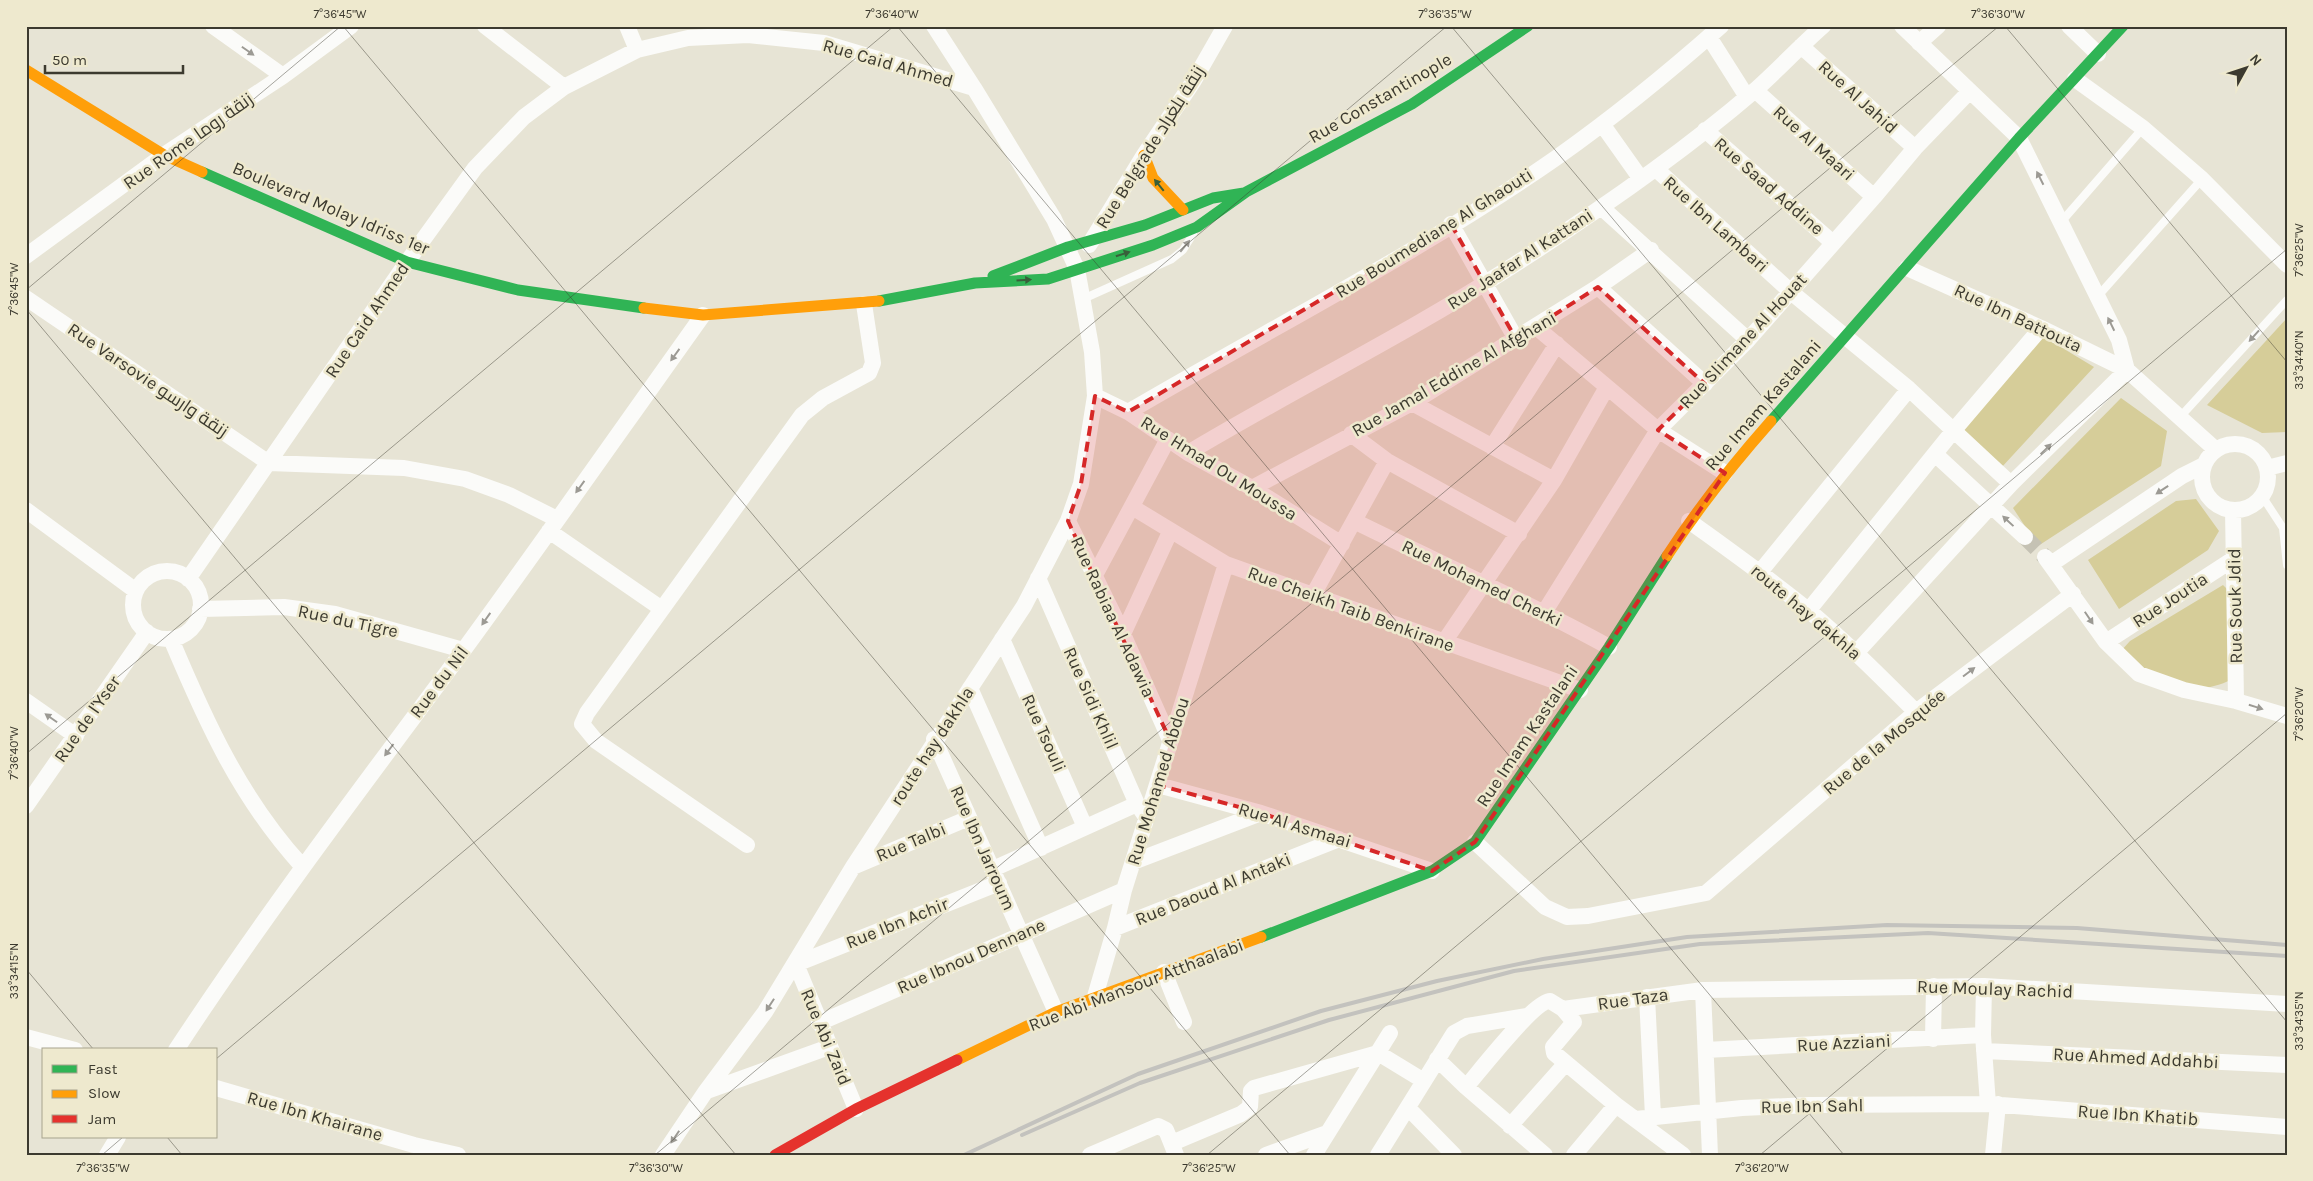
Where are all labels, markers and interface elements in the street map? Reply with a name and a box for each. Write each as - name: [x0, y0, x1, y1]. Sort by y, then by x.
- text: 7°36'45"W: [313, 7, 367, 21]
- text: 7°36'40"W: [865, 7, 919, 21]
- text: 7°36'35"W: [1418, 7, 1472, 21]
- text: 7°36'30"W: [1971, 7, 2025, 21]
- street label: Rue Caid Ahmed: [820, 34, 956, 92]
- scale bar: [45, 42, 182, 74]
- north arrow: [2220, 42, 2270, 92]
- one-way arrow: [241, 46, 255, 56]
- street label: Rue Constantinople: [1304, 48, 1456, 148]
- text: 50 m: [52, 51, 87, 69]
- text: N: [2246, 51, 2265, 69]
- street label: Rue Al Jahid: [1814, 56, 1902, 138]
- street label: Rue Belgrade زنقة بلغراد: [1091, 61, 1209, 233]
- street label: Rue Rome زنقة روما: [119, 88, 257, 194]
- street label: Rue Al Maari: [1769, 101, 1859, 185]
- street label: Rue Saad Addine: [1710, 132, 1828, 240]
- street label: Boulevard Molay Idriss 1er: [229, 157, 433, 260]
- street label: Rue Boumediane Al Ghaouti: [1331, 163, 1537, 303]
- street label: Rue Ibn Lambari: [1659, 171, 1773, 277]
- one-way arrow: [2036, 171, 2044, 185]
- one-way arrow: [1153, 179, 1164, 192]
- street label: Rue Jaafar Al Kattani: [1443, 204, 1597, 314]
- text: 7°36'25"W: [2292, 223, 2306, 277]
- one-way arrow: [1180, 240, 1191, 253]
- one-way arrow: [1116, 250, 1131, 258]
- street label: Rue Caid Ahmed: [320, 258, 414, 382]
- text: 7°36'45"W: [7, 262, 21, 316]
- street label: Rue Slimane Al Houat: [1675, 269, 1812, 413]
- one-way arrow: [1016, 276, 1032, 284]
- street label: Rue Ibn Battouta: [1951, 279, 2085, 357]
- street label: Rue Jamal Eddine Al Afghani: [1348, 306, 1560, 442]
- one-way arrow: [2107, 317, 2115, 331]
- street label: Rue Varsovie زنقة وارسو: [63, 318, 233, 442]
- one-way arrow: [2248, 330, 2260, 342]
- text: 33°34'40"N: [2292, 330, 2306, 390]
- street label: Rue Imam Kastalani: [1700, 335, 1826, 475]
- one-way arrow: [670, 348, 680, 362]
- street label: Rue Hmad Ou Moussa: [1137, 411, 1301, 525]
- one-way arrow: [2040, 444, 2052, 456]
- one-way arrow: [575, 480, 585, 494]
- one-way arrow: [2155, 485, 2169, 495]
- one-way arrow: [2003, 515, 2015, 527]
- street label: Rue Rabiaa Al Adawia: [1066, 533, 1160, 701]
- street label: Rue Mohamed Cherki: [1398, 535, 1566, 631]
- street label: Rue Souk Jdid: [2223, 548, 2247, 664]
- street label: route hay dakhla: [1746, 559, 1866, 665]
- street label: Rue Cheikh Taib Benkirane: [1245, 561, 1457, 657]
- street label: Rue Joutia: [2128, 567, 2212, 633]
- street label: Rue du Tigre: [296, 600, 400, 642]
- one-way arrow: [2084, 611, 2094, 625]
- one-way arrow: [481, 612, 491, 626]
- street label: Rue du Nil: [405, 642, 473, 722]
- street label: Rue Sidi Khlil: [1059, 644, 1123, 752]
- street label: Rue Imam Kastalani: [1471, 661, 1583, 811]
- one-way arrow: [1962, 667, 1976, 677]
- street label: Rue de l'Yser: [49, 671, 125, 767]
- street label: route hay dakhla: [885, 682, 979, 810]
- street label: Rue de la Mosquée: [1818, 684, 1950, 800]
- text: 7°36'20"W: [2292, 687, 2306, 741]
- street label: Rue Tsouli: [1017, 690, 1071, 776]
- street label: Rue Mohamed Abdou: [1122, 694, 1194, 868]
- one-way arrow: [2249, 704, 2264, 712]
- one-way arrow: [44, 713, 58, 723]
- text: 7°36'40"W: [7, 726, 21, 780]
- one-way arrow: [384, 743, 394, 757]
- street label: Rue Ibn Jarroum: [946, 782, 1020, 914]
- street label: Rue Al Asmaai: [1236, 797, 1354, 853]
- street label: Rue Talbi: [873, 817, 949, 867]
- street label: Rue Daoud Al Antaki: [1132, 848, 1294, 930]
- street label: Rue Ibn Achir: [843, 892, 952, 954]
- street label: Rue Ibnou Dennane: [893, 913, 1049, 999]
- street label: Rue Abi Mansour Atthaalabi: [1025, 934, 1247, 1036]
- text: 33°34'15"N: [7, 943, 21, 999]
- street label: Rue Moulay Rachid: [1917, 975, 2073, 1003]
- street label: Rue Taza: [1596, 983, 1670, 1015]
- street label: Rue Abi Zaid: [796, 985, 856, 1089]
- text: 33°34'35"N: [2292, 991, 2306, 1051]
- one-way arrow: [765, 999, 774, 1012]
- street label: Rue Azziani: [1796, 1030, 1892, 1056]
- street label: Rue Ahmed Addahbi: [2052, 1043, 2220, 1073]
- legend: [42, 1048, 218, 1138]
- text: Fast: [88, 1060, 118, 1078]
- text: Slow: [88, 1084, 120, 1102]
- street label: Rue Ibn Khairane: [245, 1086, 385, 1146]
- street label: Rue Ibn Sahl: [1760, 1094, 1864, 1118]
- street label: Rue Ibn Khatib: [2077, 1100, 2199, 1130]
- text: Jam: [88, 1110, 116, 1128]
- one-way arrow: [670, 1131, 680, 1144]
- text: 7°36'35"W: [76, 1161, 130, 1175]
- text: 7°36'30"W: [629, 1161, 683, 1175]
- text: 7°36'25"W: [1182, 1161, 1236, 1175]
- text: 7°36'20"W: [1735, 1161, 1789, 1175]

